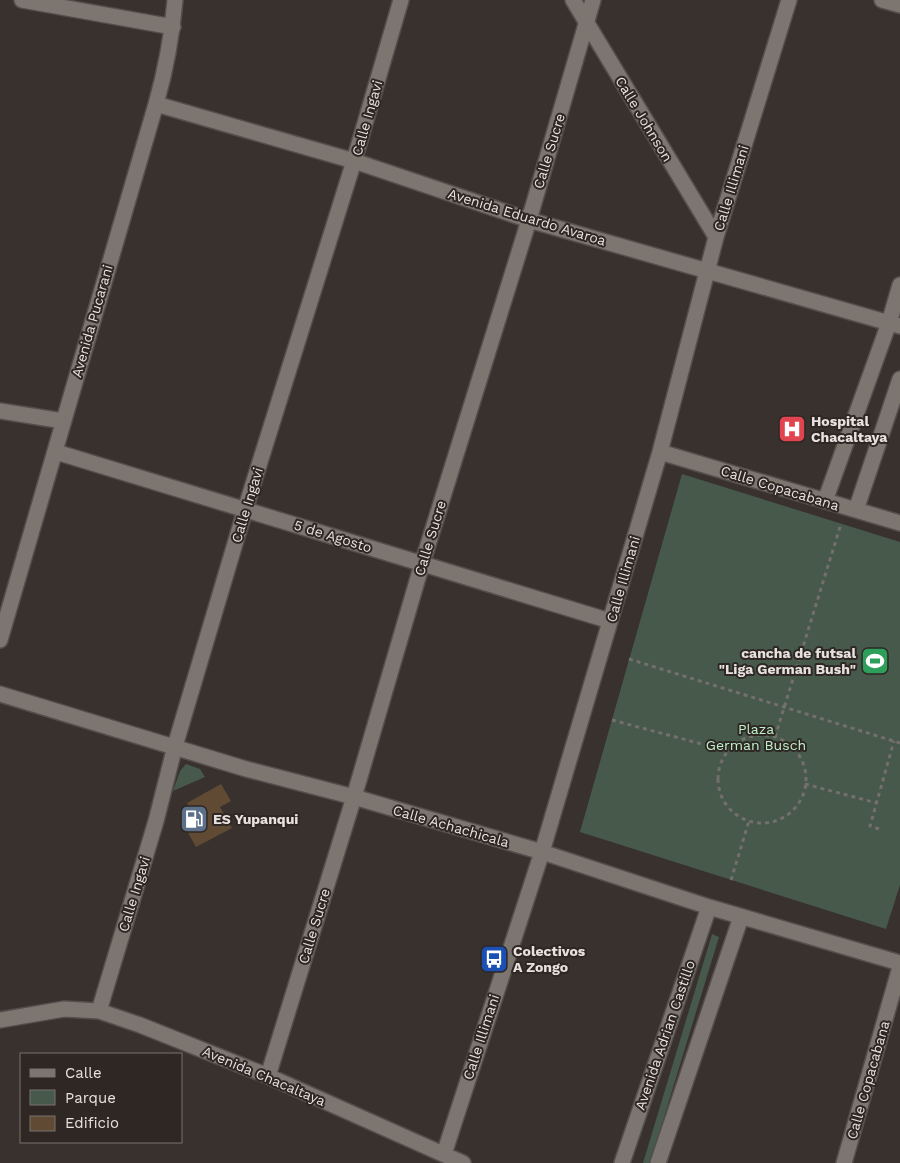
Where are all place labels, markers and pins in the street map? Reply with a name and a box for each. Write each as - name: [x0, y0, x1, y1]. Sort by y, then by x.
- place label: Hospital Chacaltaya: [811, 413, 888, 445]
- hospital icon: Hospital Chacaltaya: [777, 414, 807, 444]
- place label: cancha de futsal "Liga German Bush": [719, 645, 856, 677]
- sports icon: cancha de futsal "Liga German Bush": [860, 646, 890, 676]
- fuel station icon: ES Yupanqui: [179, 804, 209, 834]
- place label: ES Yupanqui: [213, 811, 298, 827]
- place label: Colectivos A Zongo: [513, 943, 586, 975]
- bus stop icon: Colectivos A Zongo: [479, 944, 509, 974]

